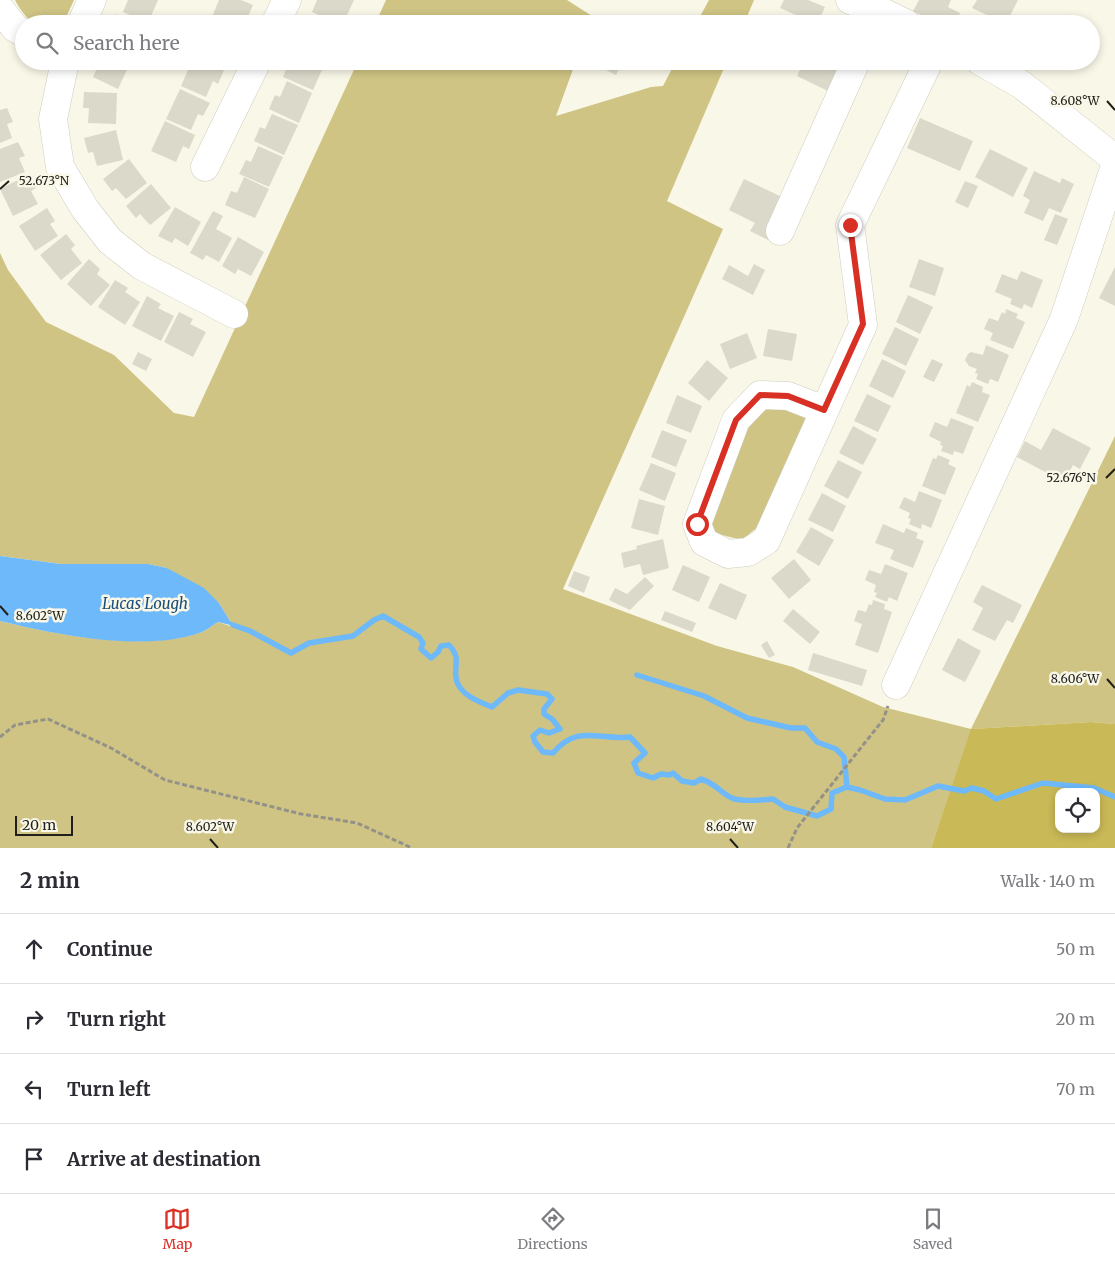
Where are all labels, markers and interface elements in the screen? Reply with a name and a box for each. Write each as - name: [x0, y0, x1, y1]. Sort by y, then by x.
- search box: [15, 15, 1100, 70]
- icon: search: [33, 29, 61, 57]
- text: Search here: [73, 31, 180, 55]
- text: 8.608°W: [1050, 93, 1101, 108]
- text: 52.673°N: [19, 173, 70, 188]
- route end: [839, 214, 862, 237]
- text: 52.676°N: [1046, 470, 1096, 485]
- route start: [686, 513, 709, 536]
- water label: Lucas Lough: [102, 594, 188, 613]
- text: 8.602°W: [16, 608, 65, 623]
- text: 8.606°W: [1051, 671, 1100, 686]
- map controls: [1055, 788, 1100, 833]
- button: locate: [1055, 788, 1100, 833]
- scale bar: [15, 813, 72, 836]
- text: 20 m: [22, 816, 56, 834]
- text: 8.602°W: [186, 819, 235, 834]
- text: 8.604°W: [706, 819, 755, 834]
- text: 2 min: [20, 867, 80, 894]
- text: Walk · 140 m: [1001, 871, 1095, 891]
- icon: ahead: [20, 935, 48, 963]
- text: Continue: [67, 937, 153, 961]
- text: 50 m: [1056, 939, 1095, 959]
- icon: right: [20, 1005, 48, 1033]
- text: Turn right: [67, 1007, 166, 1031]
- text: 20 m: [1056, 1009, 1095, 1029]
- icon: left: [20, 1075, 48, 1103]
- text: Turn left: [67, 1077, 151, 1101]
- text: 70 m: [1056, 1079, 1095, 1099]
- icon: arrive: [20, 1145, 48, 1173]
- text: Arrive at destination: [67, 1147, 261, 1171]
- tab: Map: [163, 1205, 192, 1253]
- tab: Directions: [518, 1205, 588, 1253]
- tab: Saved: [913, 1205, 952, 1253]

